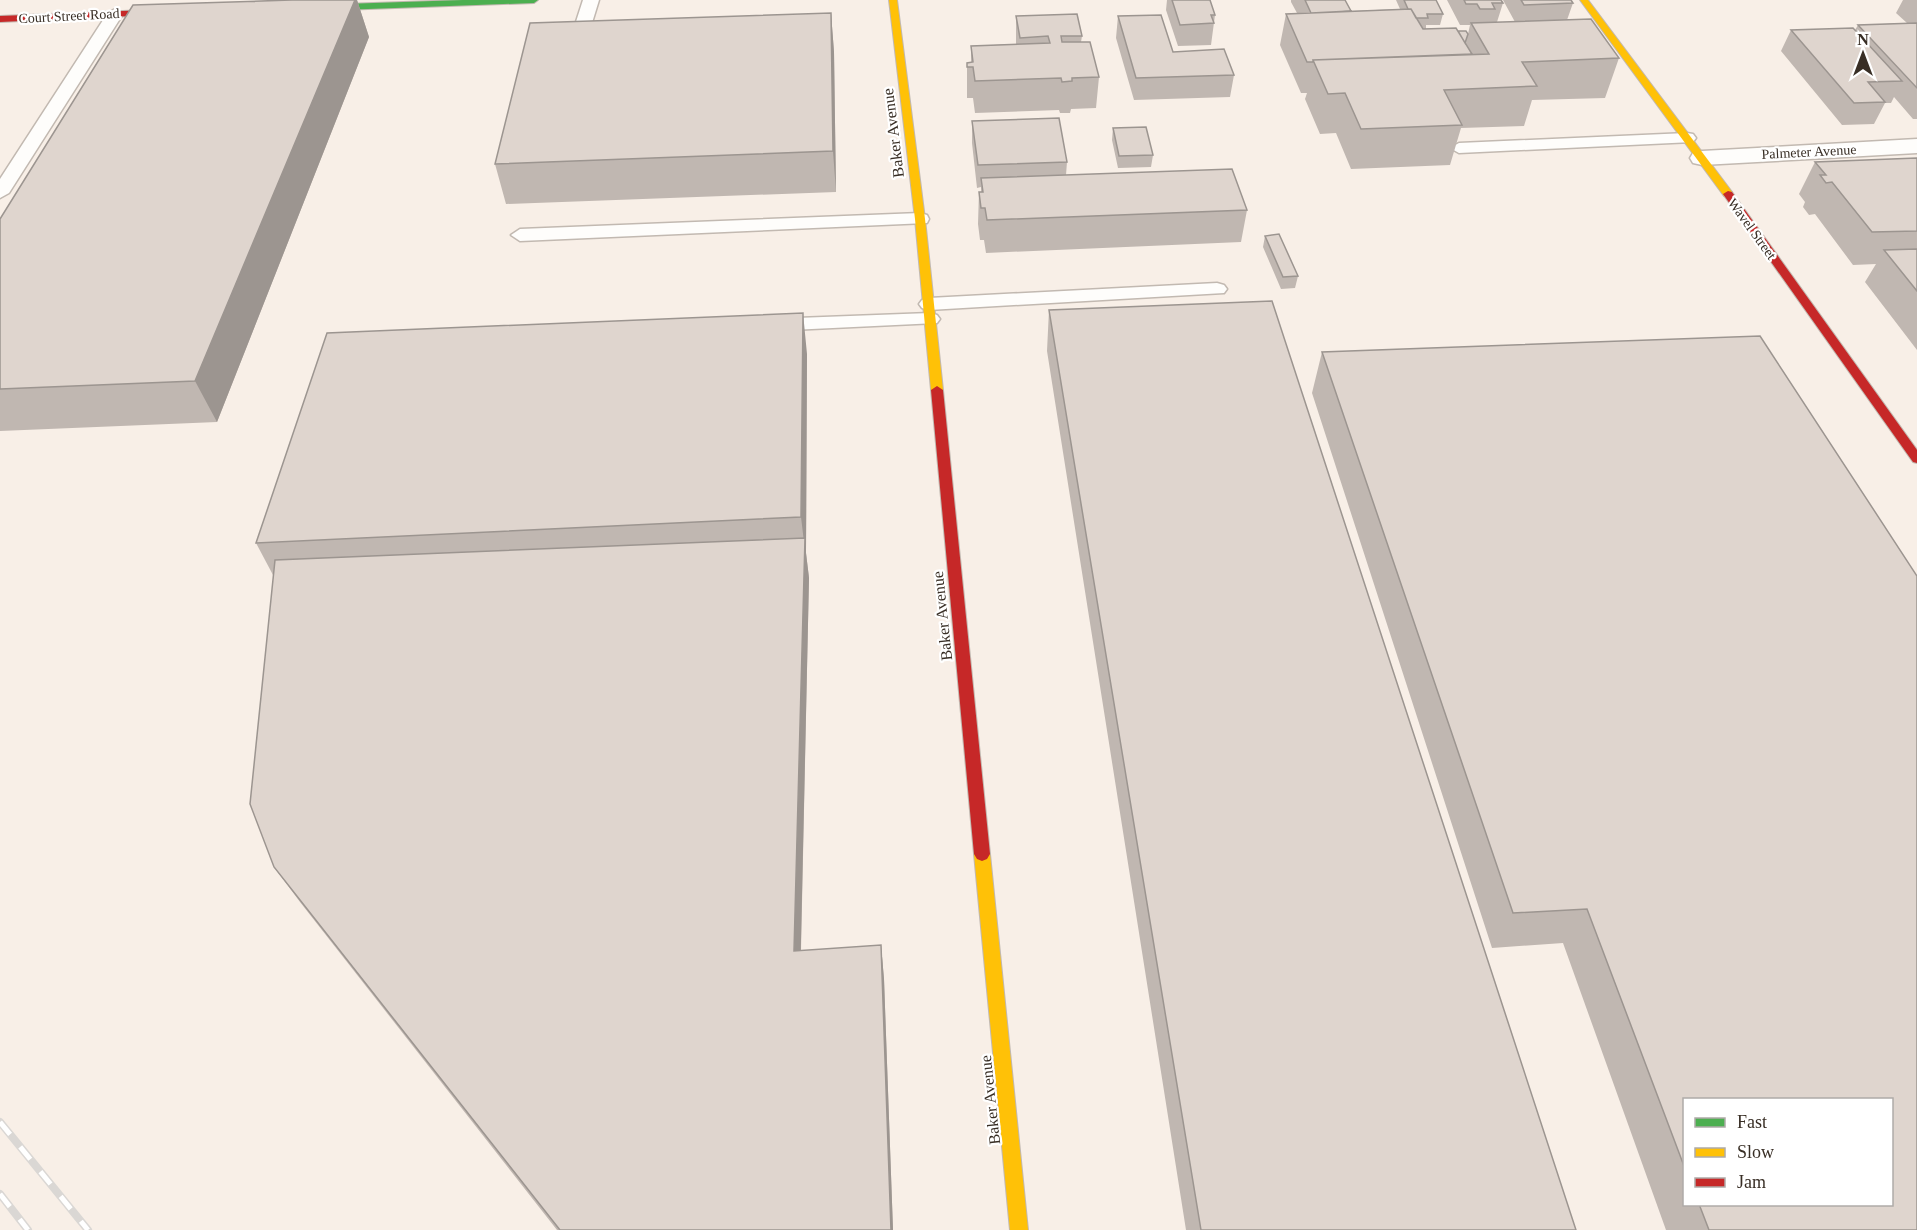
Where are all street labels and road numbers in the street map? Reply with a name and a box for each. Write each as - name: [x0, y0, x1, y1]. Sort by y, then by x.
- street label: Court Street Road: [18, 6, 120, 26]
- street label: Baker Avenue: [879, 87, 907, 179]
- street label: Palmeter Avenue: [1761, 142, 1857, 162]
- street label: Wavel Street: [1725, 196, 1779, 262]
- street label: Baker Avenue: [929, 570, 955, 662]
- street label: Baker Avenue: [977, 1054, 1003, 1146]

